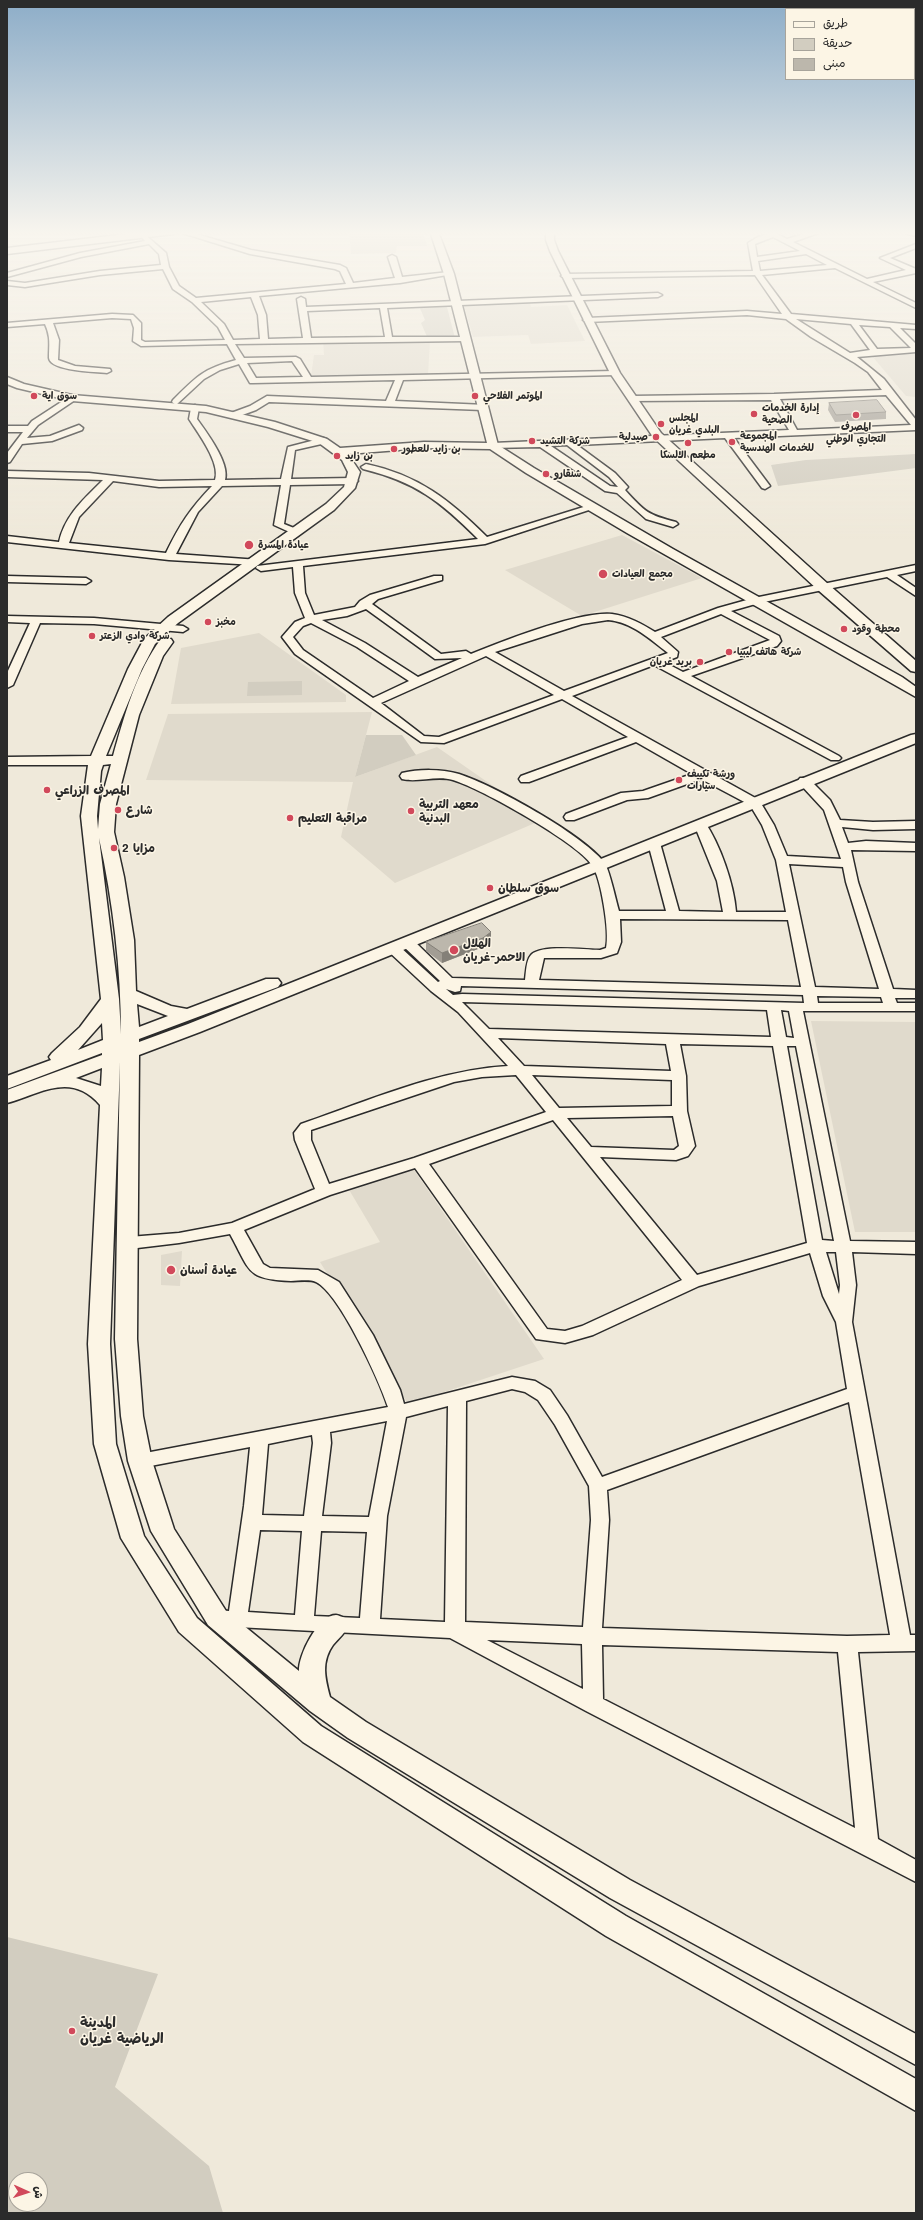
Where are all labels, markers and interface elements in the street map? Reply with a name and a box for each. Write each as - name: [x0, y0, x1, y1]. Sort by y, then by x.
- legend: [785, 8, 915, 80]
- text: طريق: [823, 14, 848, 30]
- text: حديقة: [823, 34, 852, 50]
- text: مبنى: [823, 54, 846, 70]
- place label: سوق اية: [42, 390, 77, 402]
- place label: الموتمر الفلاحي: [483, 390, 542, 402]
- marker: سوق اية: [29, 391, 39, 401]
- marker: الموتمر الفلاحي: [470, 391, 480, 401]
- place label: إدارة الخدمات الصحية: [762, 402, 819, 426]
- marker: إدارة الخدمات الصحية: [749, 409, 759, 419]
- marker: المصرف التجاري الوطني: [851, 410, 861, 420]
- place label: المجلس البلدي غريان: [669, 412, 719, 436]
- marker: المجلس البلدي غريان: [656, 419, 666, 429]
- place label: المصرف التجاري الوطني: [826, 421, 886, 444]
- place label: المجموعة للخدمات الهندسية: [740, 430, 814, 454]
- place label: صيدلية: [619, 431, 648, 443]
- marker: صيدلية: [651, 432, 661, 442]
- place label: شركة التشيد: [540, 435, 590, 447]
- marker: شركة التشيد: [527, 436, 537, 446]
- marker: المجموعة للخدمات الهندسية: [727, 437, 737, 447]
- marker: مطعم الالسكا: [683, 438, 693, 448]
- place label: بن زايد للعطور: [402, 443, 461, 455]
- marker: بن زايد للعطور: [389, 444, 399, 454]
- place label: مطعم الالسكا: [660, 449, 716, 461]
- place label: بن زايد: [345, 450, 373, 462]
- marker: بن زايد: [332, 451, 342, 461]
- place label: شنقارو: [554, 468, 581, 480]
- marker: شنقارو: [541, 469, 551, 479]
- marker: عيادة المسرة: [243, 539, 255, 551]
- place label: عيادة المسرة: [258, 539, 309, 551]
- marker: مجمع العيادات: [597, 568, 609, 580]
- place label: مجمع العيادات: [612, 568, 673, 580]
- place label: مخبز: [216, 616, 236, 628]
- marker: مخبز: [203, 617, 213, 627]
- place label: محطة وقود: [852, 623, 900, 635]
- marker: محطة وقود: [839, 624, 849, 634]
- place label: شركة وادي الزعتر: [100, 630, 170, 642]
- marker: شركة وادي الزعتر: [87, 631, 97, 641]
- place label: شركة هاتف ليبيا: [737, 646, 801, 658]
- marker: شركة هاتف ليبيا: [724, 647, 734, 657]
- place label: بريد غريان: [650, 656, 692, 668]
- marker: بريد غريان: [695, 657, 705, 667]
- place label: ورشة تكييف سيارات: [687, 768, 735, 792]
- marker: ورشة تكييف سيارات: [674, 775, 684, 785]
- place label: المصرف الزراعي: [55, 783, 129, 797]
- marker: المصرف الزراعي: [42, 785, 52, 795]
- place label: معهد التربية البدنية: [419, 797, 479, 825]
- place label: شارع: [126, 803, 153, 817]
- marker: شارع: [113, 805, 123, 815]
- marker: معهد التربية البدنية: [406, 806, 416, 816]
- place label: مراقبة التعليم: [298, 811, 367, 825]
- marker: مراقبة التعليم: [285, 813, 295, 823]
- place label: مزايا 2: [122, 841, 155, 855]
- marker: مزايا 2: [109, 843, 119, 853]
- place label: سوق سلطان: [498, 881, 559, 895]
- marker: سوق سلطان: [485, 883, 495, 893]
- place label: الهلال الاحمر-غريان: [463, 936, 525, 964]
- marker: الهلال الاحمر-غريان: [448, 944, 460, 956]
- place label: عيادة أسنان: [180, 1263, 237, 1277]
- marker: عيادة أسنان: [165, 1264, 177, 1276]
- place label: المدينة الرياضية غريان: [80, 2015, 164, 2048]
- marker: المدينة الرياضية غريان: [67, 2026, 77, 2036]
- north arrow: [8, 2172, 48, 2212]
- text: ش: [32, 2186, 47, 2199]

